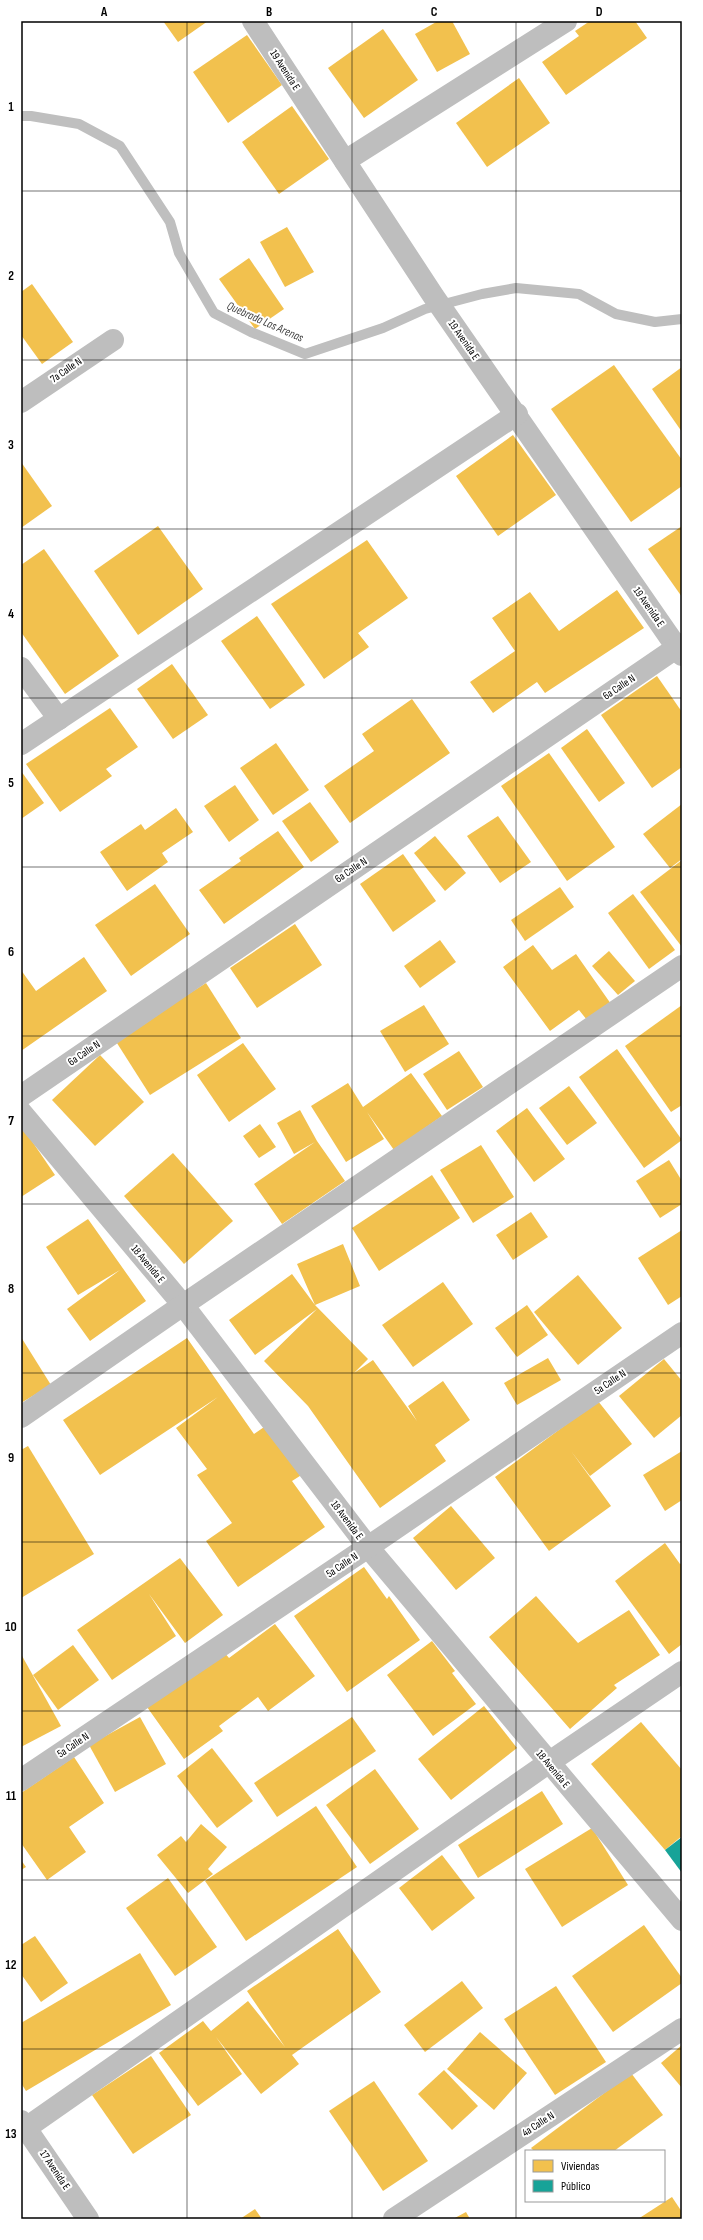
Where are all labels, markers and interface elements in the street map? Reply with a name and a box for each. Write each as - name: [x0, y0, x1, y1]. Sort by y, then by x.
- text: A: [100, 4, 108, 20]
- text: B: [266, 4, 272, 20]
- text: C: [431, 4, 438, 20]
- text: D: [596, 4, 603, 20]
- street label: 19 Avenida E: [267, 47, 303, 93]
- text: 1: [8, 99, 14, 115]
- text: 2: [8, 268, 14, 284]
- water label: Quebrada Las Arenas: [224, 298, 306, 346]
- street label: 19 Avenida E: [446, 318, 482, 362]
- street label: 7a Calle N: [48, 354, 84, 386]
- text: 3: [8, 437, 14, 453]
- street label: 19 Avenida E: [631, 585, 667, 629]
- text: 4: [8, 606, 14, 622]
- street label: 6a Calle N: [600, 672, 638, 702]
- text: 5: [8, 775, 14, 791]
- street label: 6a Calle N: [332, 855, 370, 885]
- text: 6: [8, 944, 14, 960]
- street label: 6a Calle N: [65, 1038, 103, 1068]
- text: 7: [8, 1113, 14, 1129]
- street label: 18 Avenida E: [128, 1242, 168, 1286]
- text: 8: [8, 1281, 14, 1297]
- street label: 5a Calle N: [592, 1367, 628, 1397]
- text: 9: [8, 1450, 14, 1466]
- street label: 18 Avenida E: [328, 1498, 366, 1542]
- street label: 5a Calle N: [324, 1550, 360, 1580]
- text: 10: [5, 1619, 17, 1635]
- street label: 5a Calle N: [55, 1730, 91, 1760]
- street label: 18 Avenida E: [533, 1747, 573, 1791]
- text: 11: [6, 1788, 16, 1804]
- text: 12: [6, 1957, 17, 1973]
- street label: 4a Calle N: [519, 2109, 557, 2139]
- text: 13: [6, 2126, 17, 2142]
- street label: 17 Avenida E: [37, 2148, 73, 2192]
- legend: [525, 2150, 665, 2202]
- text: Viviendas: [561, 2159, 599, 2174]
- text: Público: [561, 2179, 591, 2194]

